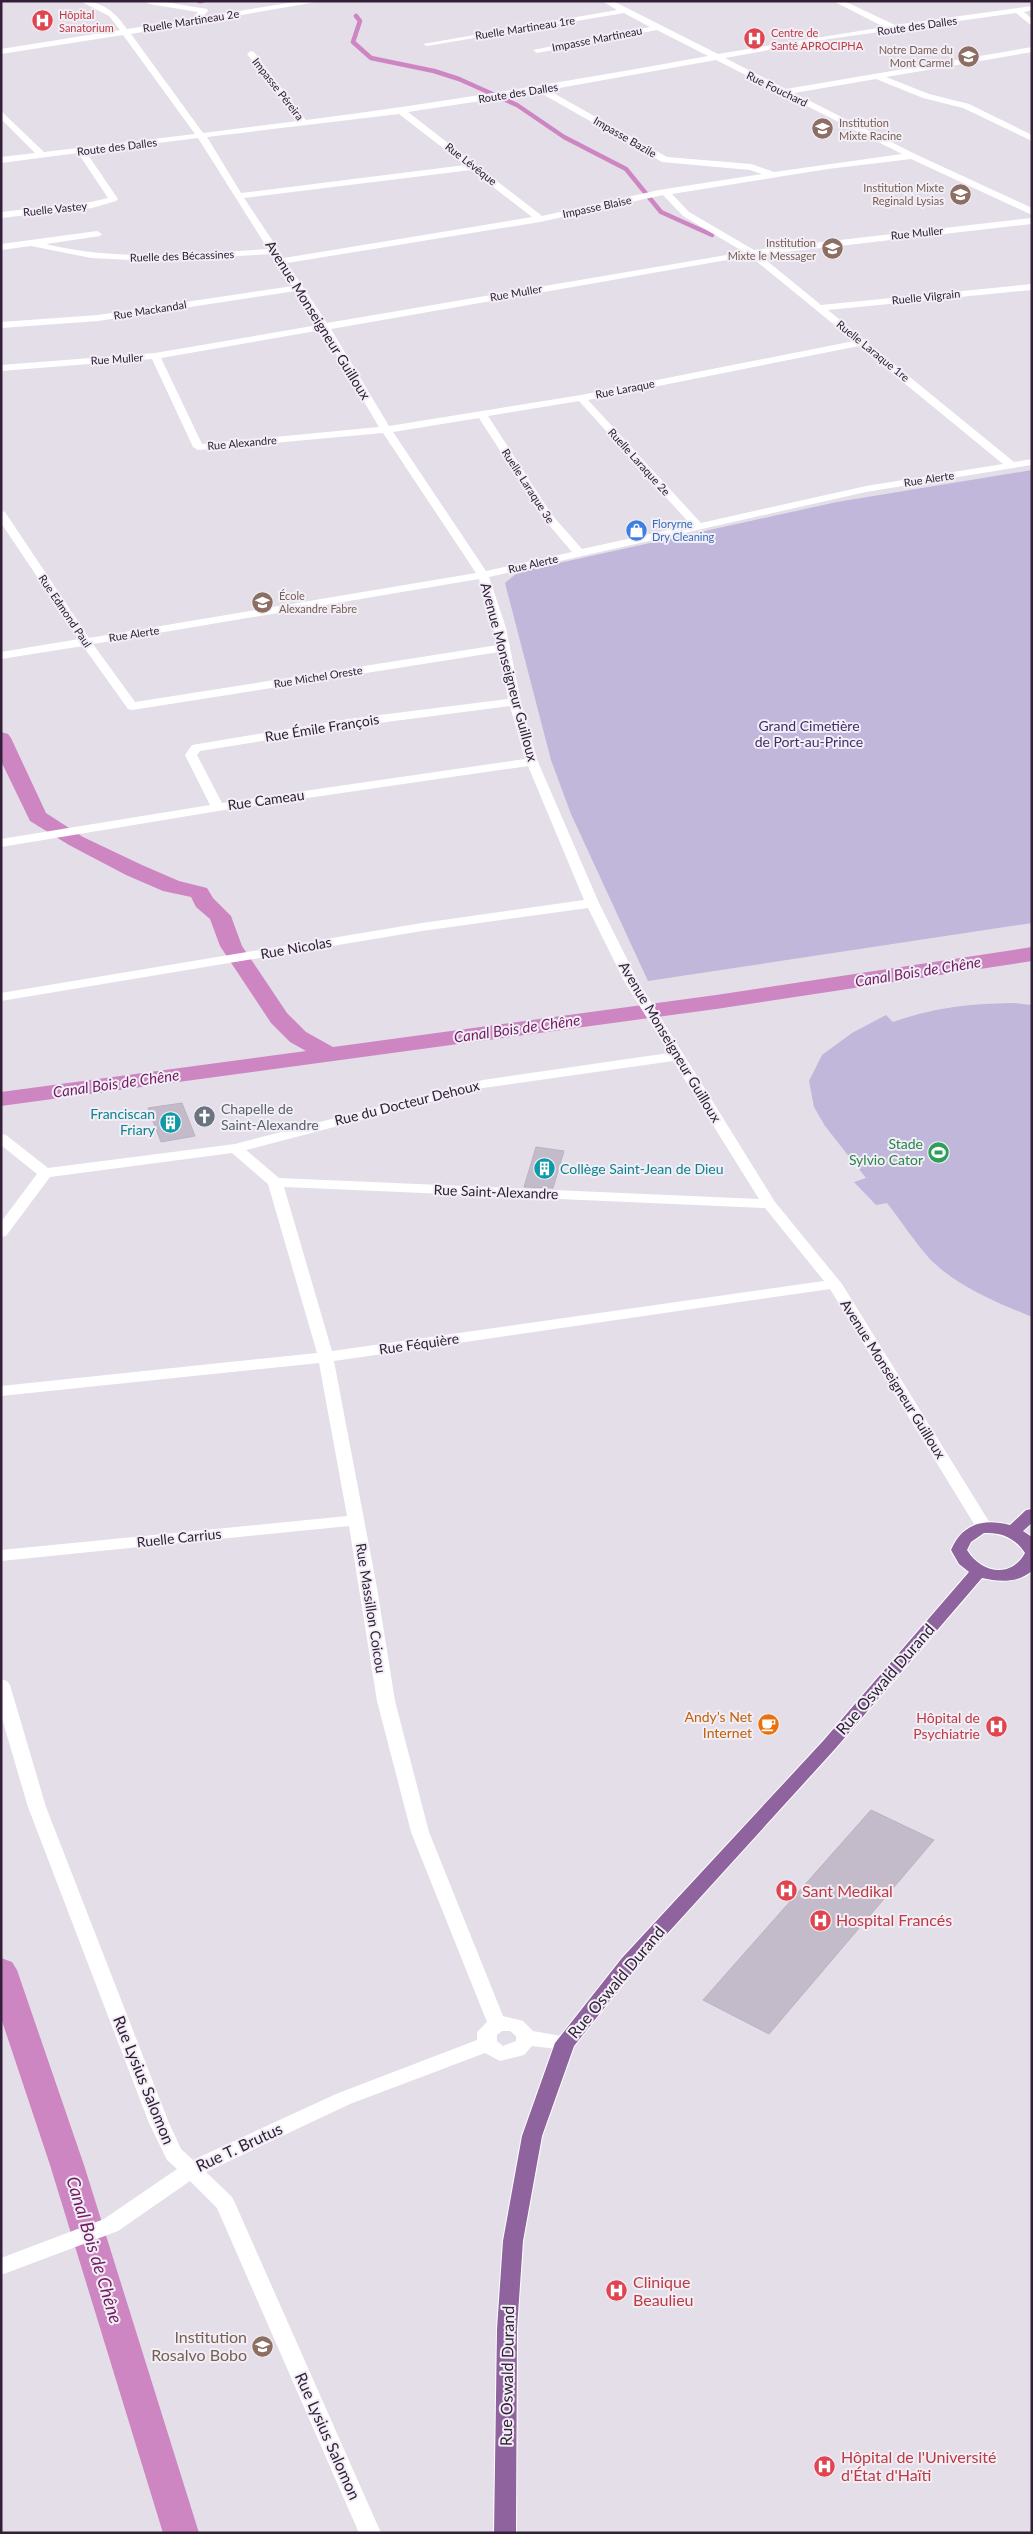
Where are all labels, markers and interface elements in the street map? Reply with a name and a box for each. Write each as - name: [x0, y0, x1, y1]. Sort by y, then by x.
- street label: Ruelle Martineau 2e: [142, 6, 240, 35]
- place label: Hôpital Sanatorium: [59, 8, 114, 34]
- hospital icon: Hôpital Sanatorium: [31, 9, 55, 33]
- street label: Ruelle Martineau 1re: [474, 13, 576, 42]
- street label: Route des Dalles: [876, 13, 958, 38]
- street label: Impasse Martineau: [551, 23, 643, 54]
- place label: Centre de Santé APROCIPHA: [771, 26, 864, 52]
- hospital icon: Centre de Santé APROCIPHA: [743, 27, 767, 51]
- place label: Notre Dame du Mont Carmel: [879, 43, 953, 69]
- school or university icon: Notre Dame du Mont Carmel: [957, 44, 981, 68]
- street label: Impasse Péreira: [250, 55, 307, 122]
- street label: Rue Fouchard: [745, 68, 810, 109]
- street label: Route des Dalles: [477, 80, 559, 105]
- street label: Impasse Bazile: [592, 113, 659, 160]
- place label: Institution Mixte Racine: [839, 116, 902, 142]
- school or university icon: Institution Mixte Racine: [811, 117, 835, 141]
- street label: Route des Dalles: [76, 135, 158, 158]
- street label: Rue Lévêque: [443, 139, 500, 188]
- place label: Institution Mixte Reginald Lysias: [863, 181, 944, 207]
- school or university icon: Institution Mixte Reginald Lysias: [948, 182, 972, 206]
- street label: Impasse Blaise: [561, 193, 633, 220]
- street label: Ruelle Vastey: [22, 199, 88, 218]
- street label: Rue Muller: [890, 223, 944, 242]
- place label: Institution Mixte le Messager: [728, 236, 816, 262]
- street label: Avenue Monseigneur Guilloux: [262, 237, 375, 403]
- school or university icon: Institution Mixte le Messager: [820, 237, 844, 261]
- street label: Ruelle des Bécassines: [130, 247, 235, 264]
- street label: Rue Muller: [489, 282, 543, 303]
- street label: Ruelle Vilgrain: [891, 286, 961, 307]
- street label: Rue Mackandal: [113, 297, 187, 322]
- street label: Ruelle Laraque 1re: [834, 317, 912, 384]
- street label: Rue Muller: [90, 350, 144, 367]
- street label: Rue Laraque: [594, 376, 656, 401]
- street label: Ruelle Laraque 2e: [606, 425, 673, 498]
- street label: Rue Alexandre: [207, 433, 277, 452]
- street label: Ruelle Laraque 3e: [500, 446, 557, 526]
- street label: Rue Alerte: [903, 468, 955, 489]
- place label: Floryrne Dry Cleaning: [652, 517, 715, 543]
- shop icon: Floryrne Dry Cleaning: [624, 518, 648, 542]
- street label: Rue Alerte: [507, 551, 559, 576]
- street label: Rue Edmond Paul: [36, 572, 94, 649]
- street label: Avenue Monseigneur Guilloux: [477, 581, 542, 763]
- place label: École Alexandre Fabre: [279, 589, 357, 615]
- school or university icon: École Alexandre Fabre: [251, 590, 275, 614]
- street label: Rue Alerte: [108, 623, 160, 644]
- street label: Rue Michel Oreste: [273, 663, 363, 690]
- street label: Rue Émile François: [264, 710, 380, 745]
- park label: Grand Cimetière de Port-au-Prince: [755, 717, 863, 750]
- street label: Rue Cameau: [226, 786, 305, 813]
- street label: Rue Nicolas: [259, 933, 333, 962]
- water label: Canal Bois de Chêne: [854, 952, 982, 990]
- street label: Avenue Monseigneur Guilloux: [616, 958, 725, 1125]
- water label: Canal Bois de Chêne: [453, 1010, 581, 1046]
- water label: Canal Bois de Chêne: [52, 1065, 180, 1101]
- street label: Rue du Docteur Dehoux: [333, 1076, 481, 1129]
- place label: Chapelle de Saint-Alexandre: [221, 1100, 319, 1133]
- place label: Franciscan Friary: [90, 1105, 156, 1138]
- church icon: Chapelle de Saint-Alexandre: [193, 1105, 217, 1129]
- building icon: Franciscan Friary: [159, 1110, 183, 1134]
- place label: Stade Sylvio Cator: [849, 1135, 923, 1168]
- sports icon: Stade Sylvio Cator: [927, 1140, 951, 1164]
- building icon: Collège Saint-Jean de Dieu: [532, 1157, 556, 1181]
- place label: Collège Saint-Jean de Dieu: [560, 1160, 724, 1177]
- street label: Rue Saint-Alexandre: [433, 1181, 559, 1202]
- street label: Avenue Monseigneur Guilloux: [837, 1296, 950, 1462]
- street label: Rue Féquière: [378, 1329, 460, 1358]
- street label: Ruelle Carrius: [136, 1525, 222, 1550]
- street label: Rue Massillon Coicou: [353, 1542, 390, 1674]
- street label: Rue Oswald Durand: [831, 1619, 938, 1738]
- place label: Andy’s Net Internet: [685, 1708, 752, 1741]
- place label: Hôpital de Psychiatrie: [913, 1709, 980, 1742]
- cafe icon: Andy’s Net Internet: [756, 1713, 780, 1737]
- hospital icon: Hôpital de Psychiatrie: [984, 1714, 1008, 1738]
- hospital icon: Sant Medikal: [774, 1879, 798, 1903]
- place label: Sant Medikal: [802, 1881, 893, 1900]
- hospital icon: Hospital Francés: [808, 1908, 832, 1932]
- place label: Hospital Francés: [836, 1910, 952, 1929]
- street label: Rue Oswald Durand: [563, 1922, 668, 2042]
- street label: Rue Lysius Salomon: [110, 2013, 179, 2147]
- street label: Rue T. Brutus: [192, 2118, 285, 2175]
- water label: Canal Bois de Chêne: [62, 2173, 128, 2326]
- place label: Clinique Beaulieu: [633, 2272, 694, 2309]
- hospital icon: Clinique Beaulieu: [605, 2279, 629, 2303]
- street label: Rue Oswald Durand: [496, 2306, 517, 2446]
- place label: Institution Rosalvo Bobo: [151, 2327, 247, 2364]
- school or university icon: Institution Rosalvo Bobo: [251, 2334, 275, 2358]
- street label: Rue Lysius Salomon: [292, 2369, 365, 2502]
- place label: Hôpital de l'Université d'État d'Haïti: [841, 2447, 996, 2484]
- hospital icon: Hôpital de l'Université d'État d'Haïti: [813, 2454, 837, 2478]

